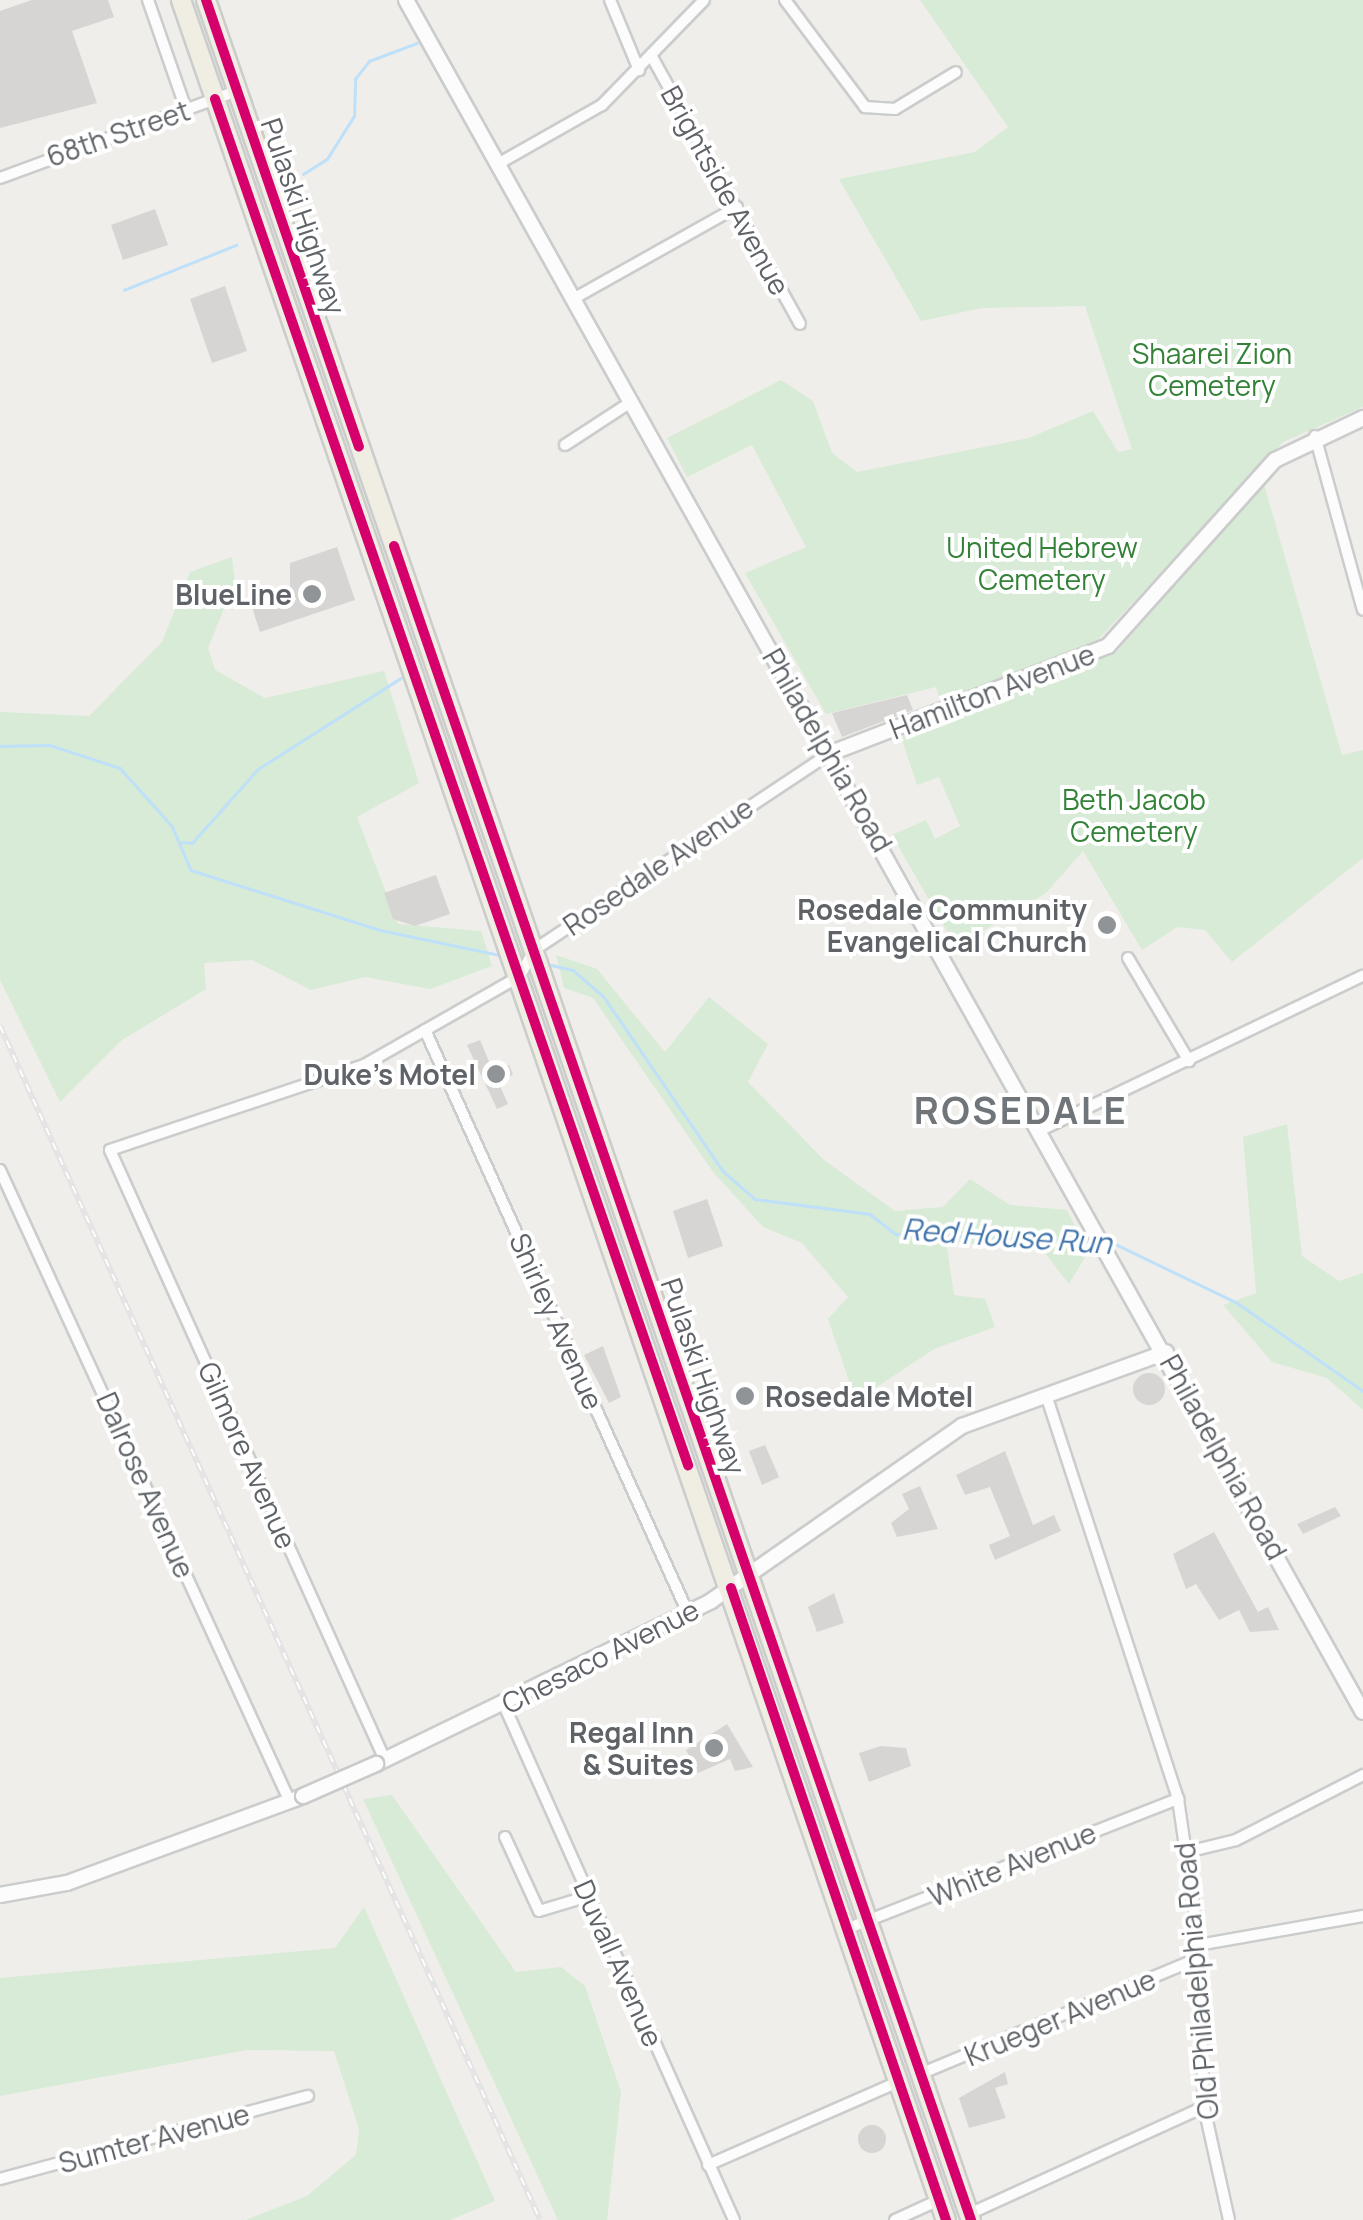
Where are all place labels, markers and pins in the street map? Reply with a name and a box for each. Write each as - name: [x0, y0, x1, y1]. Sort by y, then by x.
- place label: BlueLine: [175, 577, 292, 611]
- marker: BlueLine: [301, 583, 323, 605]
- place label: Rosedale Community Evangelical Church: [797, 892, 1087, 958]
- marker: Rosedale Community Evangelical Church: [1096, 914, 1118, 936]
- place label: Duke’s Motel: [303, 1057, 476, 1091]
- marker: Duke’s Motel: [485, 1063, 507, 1085]
- place label: Rosedale Motel: [765, 1379, 973, 1413]
- marker: Rosedale Motel: [734, 1385, 756, 1407]
- place label: Regal Inn & Suites: [569, 1715, 694, 1781]
- marker: Regal Inn & Suites: [703, 1737, 725, 1759]

